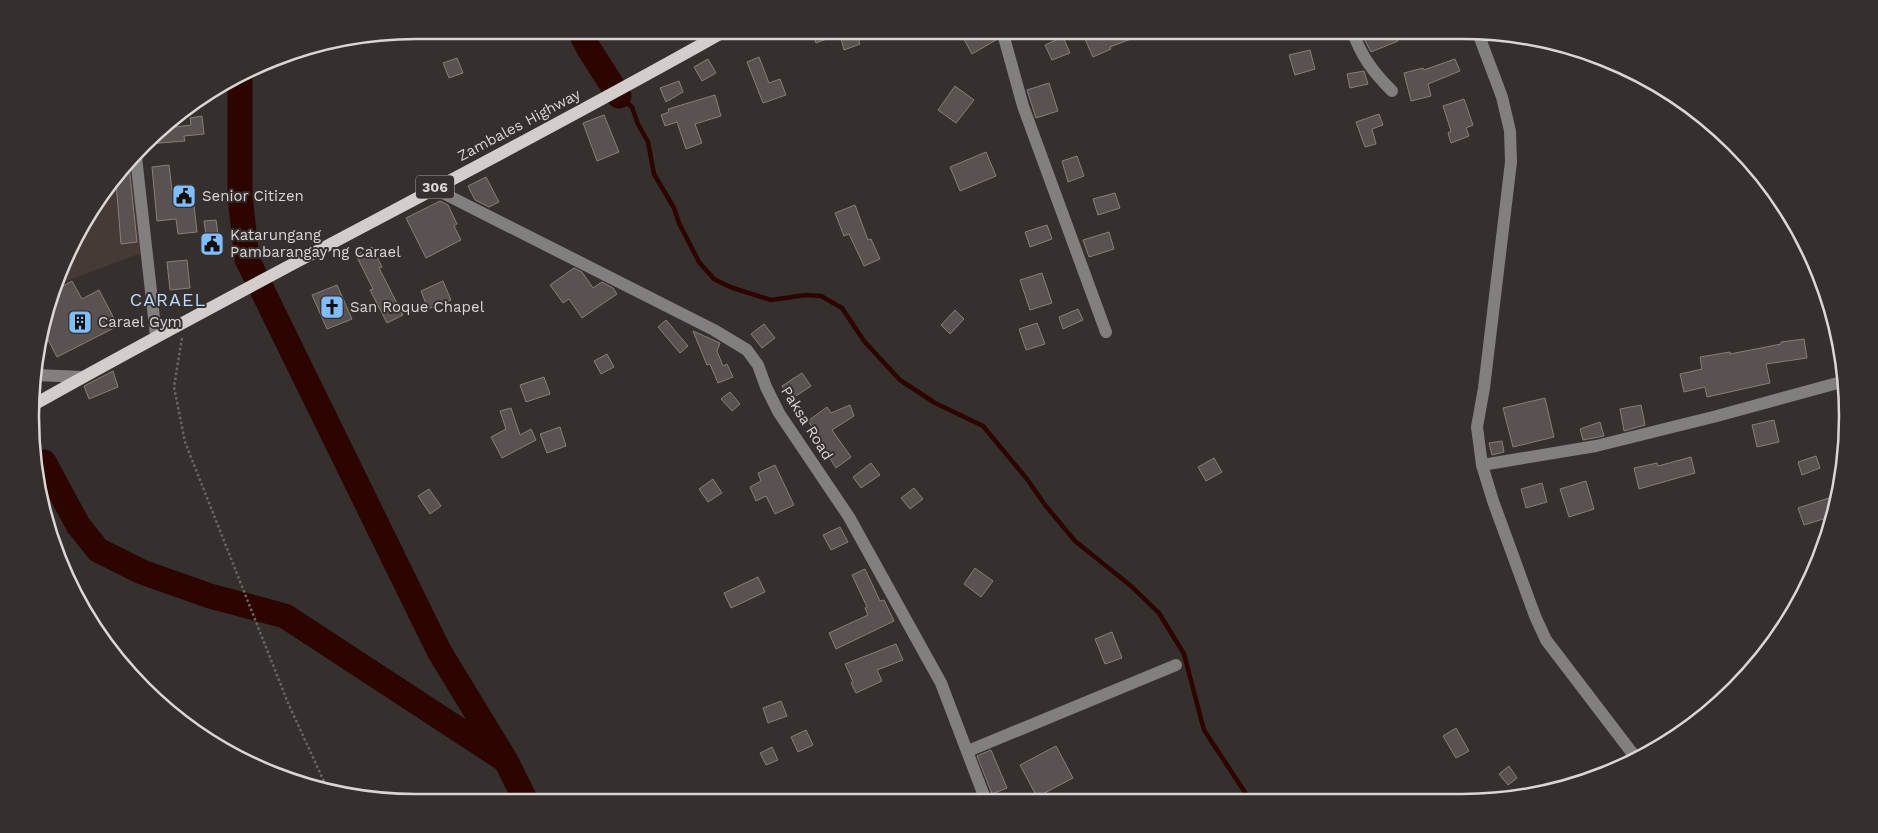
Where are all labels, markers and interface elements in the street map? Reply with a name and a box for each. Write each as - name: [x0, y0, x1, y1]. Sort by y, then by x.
- street label: Zambales Highway: [454, 85, 584, 165]
- road number: 306: [416, 176, 454, 198]
- public building icon: Senior Citizen: [171, 183, 197, 209]
- place label: Senior Citizen: [202, 187, 304, 205]
- place label: Katarungang Pambarangay ng Carael: [230, 226, 401, 261]
- public building icon: Katarungang Pambarangay ng Carael: [199, 231, 225, 257]
- district label: CARAEL: [130, 289, 206, 310]
- church icon: San Roque Chapel: [319, 294, 345, 320]
- place label: San Roque Chapel: [350, 298, 485, 316]
- building icon: Carael Gym: [67, 309, 93, 335]
- place label: Carael Gym: [98, 313, 182, 331]
- street label: Paksa Road: [777, 383, 837, 463]

